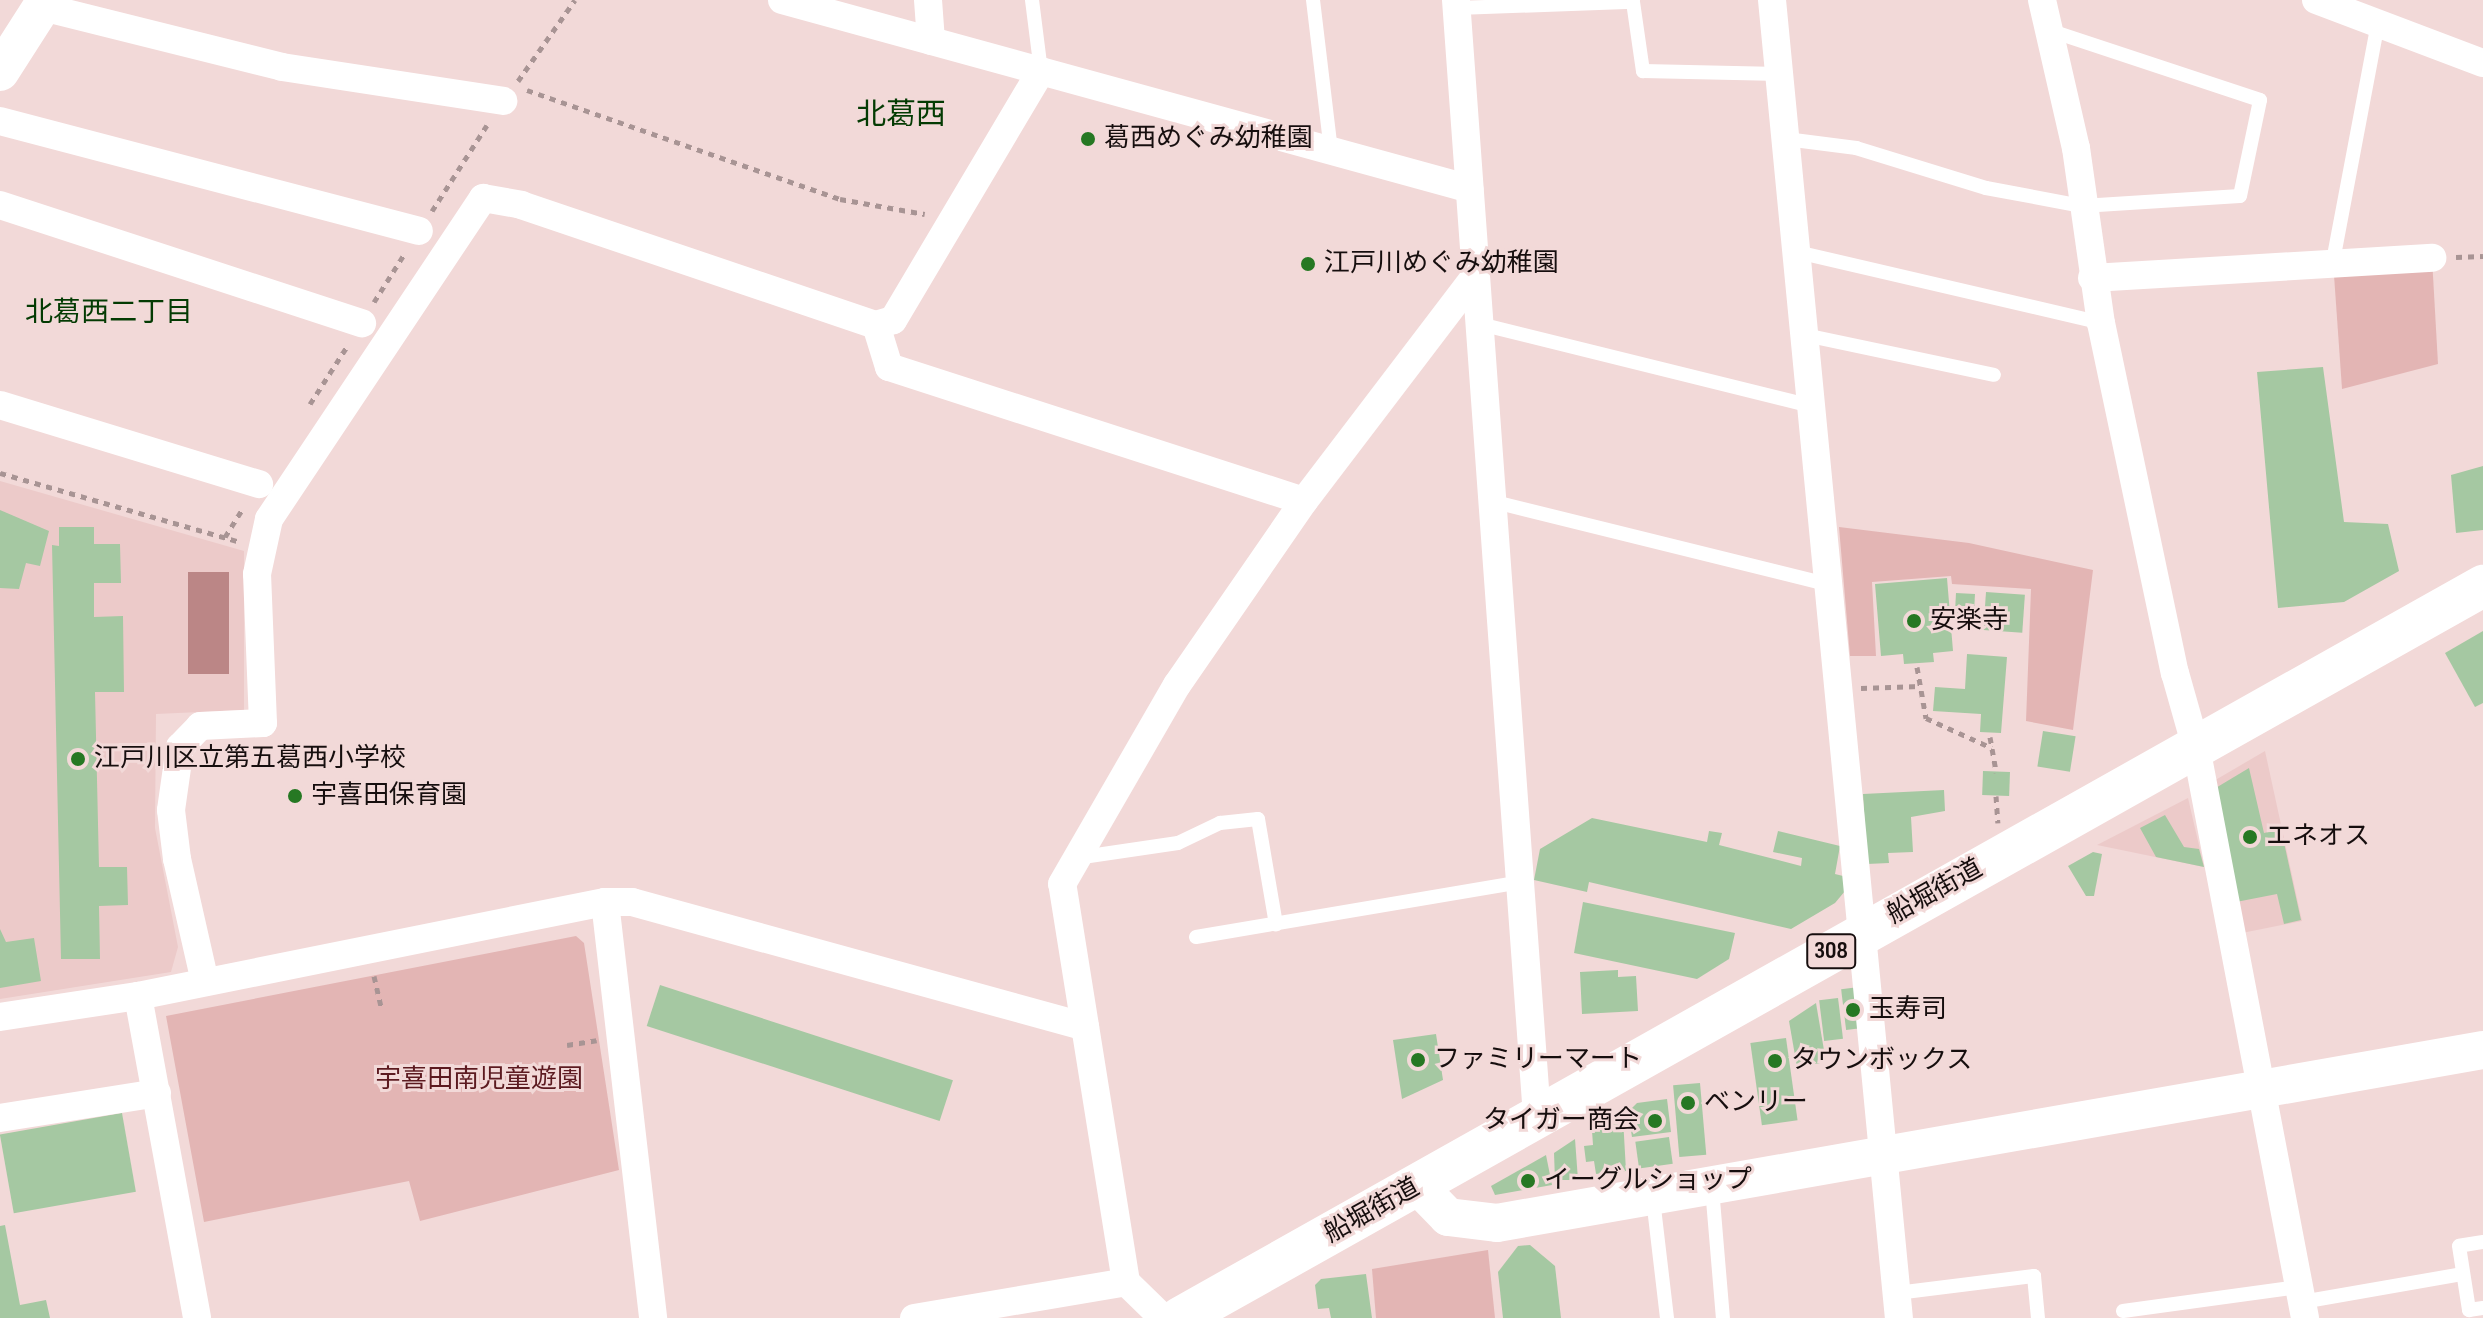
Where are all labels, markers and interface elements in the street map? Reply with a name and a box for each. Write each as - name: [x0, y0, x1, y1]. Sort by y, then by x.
- district label: 北葛西: [856, 97, 946, 133]
- place label: 葛西めぐみ幼稚園: [1104, 123, 1312, 155]
- marker: 葛西めぐみ幼稚園: [1079, 130, 1097, 148]
- place label: 江戸川めぐみ幼稚園: [1324, 248, 1558, 280]
- marker: 江戸川めぐみ幼稚園: [1299, 255, 1317, 273]
- district label: 北葛西二丁目: [25, 296, 193, 330]
- place label: 安楽寺: [1930, 605, 2008, 637]
- marker: 安楽寺: [1905, 612, 1923, 630]
- place label: 江戸川区立第五葛西小学校: [94, 743, 406, 775]
- marker: 江戸川区立第五葛西小学校: [69, 750, 87, 768]
- place label: 宇喜田保育園: [311, 780, 467, 812]
- marker: 宇喜田保育園: [286, 787, 304, 805]
- place label: エネオス: [2266, 821, 2370, 853]
- marker: エネオス: [2241, 828, 2259, 846]
- street label: 船堀街道: [1882, 853, 1988, 931]
- road number: 308: [1805, 931, 1857, 971]
- place label: 玉寿司: [1869, 994, 1947, 1026]
- marker: 玉寿司: [1844, 1001, 1862, 1019]
- place label: ファミリーマート: [1434, 1044, 1642, 1076]
- place label: タウンボックス: [1791, 1045, 1973, 1077]
- marker: ファミリーマート: [1409, 1051, 1427, 1069]
- marker: タウンボックス: [1766, 1052, 1784, 1070]
- park label: 宇喜田南児童遊園: [375, 1064, 583, 1096]
- place label: ベンリー: [1704, 1087, 1808, 1119]
- marker: ベンリー: [1679, 1094, 1697, 1112]
- place label: タイガー商会: [1483, 1105, 1639, 1137]
- marker: タイガー商会: [1646, 1112, 1664, 1130]
- place label: イーグルショップ: [1544, 1165, 1752, 1197]
- street label: 船堀街道: [1319, 1172, 1425, 1250]
- marker: イーグルショップ: [1519, 1172, 1537, 1190]

